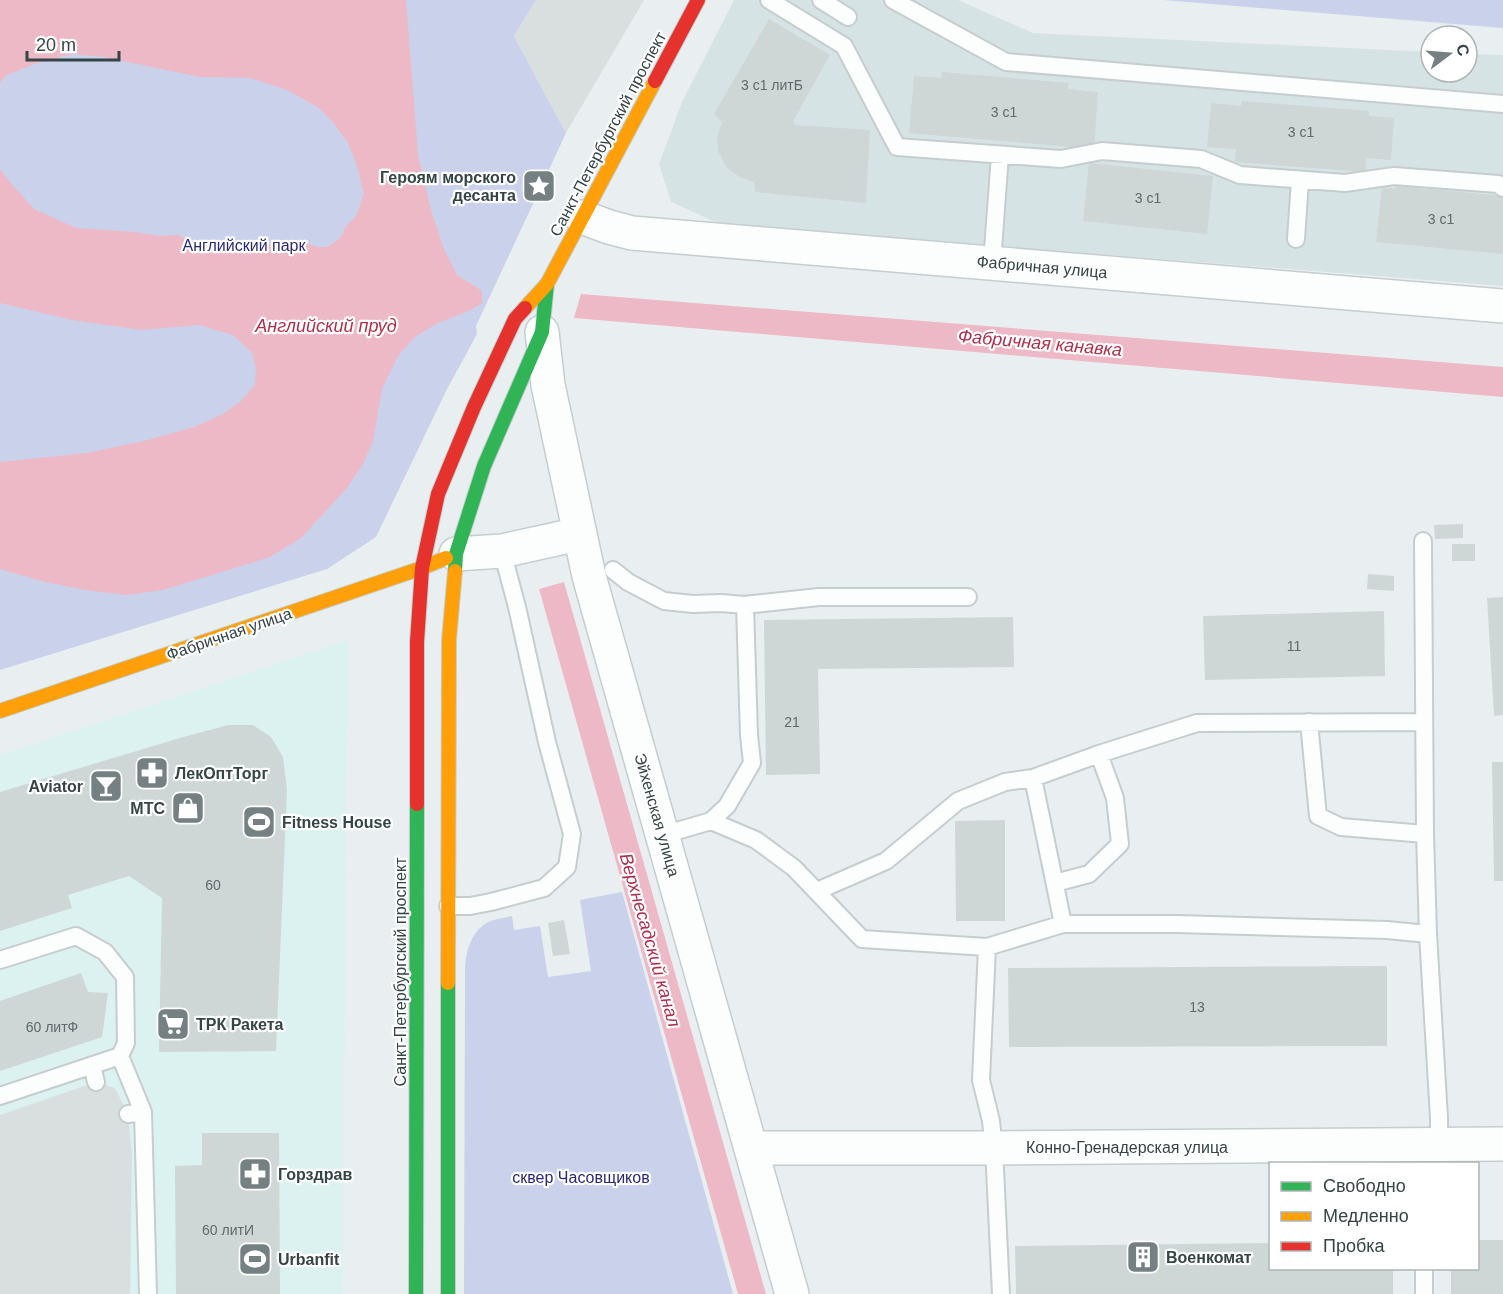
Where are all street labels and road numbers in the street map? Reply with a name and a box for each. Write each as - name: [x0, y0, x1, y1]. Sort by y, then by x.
- street label: Санкт-Петербургский проспект: [547, 28, 670, 239]
- street label: Фабричная улица: [976, 253, 1108, 281]
- street label: Фабричная улица: [164, 605, 294, 663]
- street label: Эйхенская улица: [631, 751, 683, 879]
- street label: Санкт-Петербургский проспект: [392, 857, 409, 1086]
- street label: Конно-Гренадерская улица: [1026, 1139, 1228, 1156]

